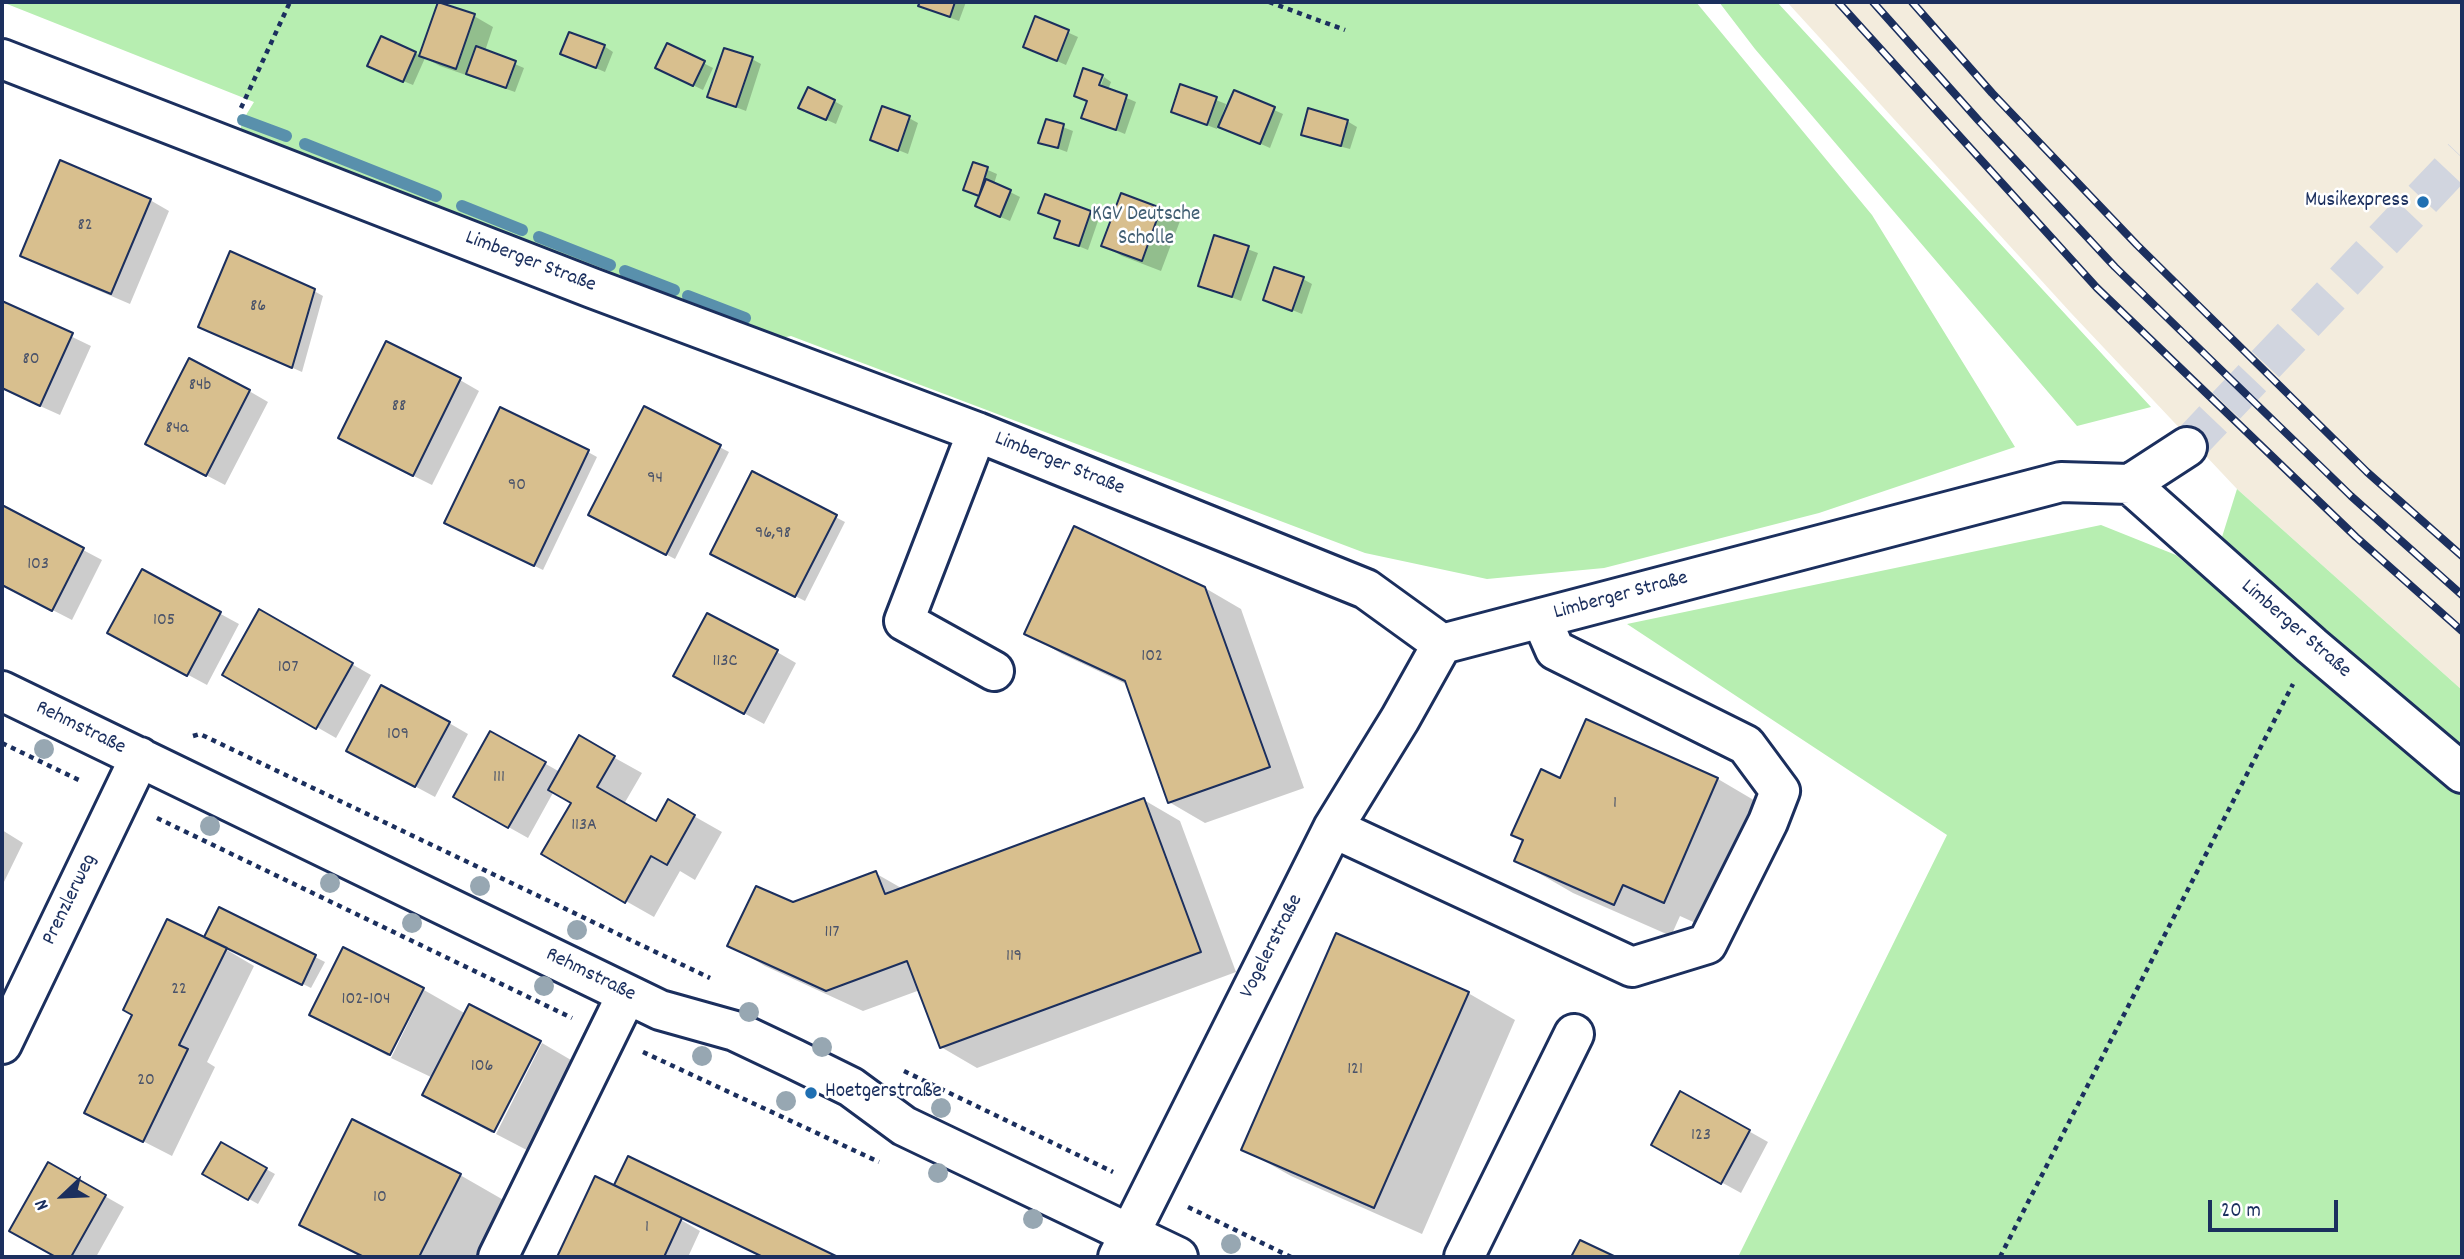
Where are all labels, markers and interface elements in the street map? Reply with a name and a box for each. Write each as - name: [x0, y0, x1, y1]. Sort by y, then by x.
- place label: Musikexpress: [2305, 189, 2409, 215]
- marker: Musikexpress: [2415, 194, 2431, 210]
- park label: KGV Deutsche Scholle: [1092, 203, 1200, 253]
- house number: 82: [77, 216, 93, 238]
- street label: Limberger Straße: [461, 227, 599, 299]
- house number: 86: [250, 297, 266, 319]
- house number: 80: [22, 350, 40, 372]
- house number: 84b: [189, 376, 211, 398]
- house number: 88: [392, 397, 406, 419]
- house number: 84a: [165, 419, 189, 441]
- street label: Limberger Straße: [990, 427, 1128, 503]
- house number: 94: [647, 469, 663, 491]
- house number: 90: [508, 476, 526, 498]
- house number: 96,98: [755, 524, 791, 546]
- house number: 103: [27, 555, 49, 577]
- street label: Limberger Straße: [1551, 567, 1691, 627]
- street label: Limberger Straße: [2235, 575, 2355, 685]
- house number: 105: [153, 611, 175, 633]
- house number: 102: [1141, 647, 1163, 669]
- house number: 113C: [713, 652, 737, 674]
- house number: 107: [278, 658, 298, 680]
- street label: Rehmstraße: [31, 696, 129, 762]
- house number: 109: [387, 725, 409, 747]
- house number: 111: [493, 768, 505, 790]
- house number: 1: [1613, 794, 1617, 816]
- house number: 113A: [571, 816, 597, 838]
- street label: Prenzlerweg: [38, 850, 104, 950]
- street label: Vogelerstraße: [1236, 891, 1310, 1003]
- house number: 117: [825, 923, 839, 945]
- street label: Rehmstraße: [541, 943, 639, 1009]
- house number: 119: [1006, 947, 1022, 969]
- house number: 22: [171, 980, 187, 1002]
- house number: 102-104: [342, 990, 390, 1012]
- house number: 106: [471, 1057, 493, 1079]
- house number: 121: [1347, 1060, 1363, 1082]
- house number: 20: [137, 1071, 155, 1093]
- place label: Hoetgerstraße: [825, 1080, 942, 1106]
- marker: Hoetgerstraße: [803, 1085, 819, 1101]
- house number: 123: [1691, 1126, 1711, 1148]
- north arrow: [28, 1161, 98, 1231]
- scale bar: [2212, 1186, 2342, 1230]
- house number: 10: [373, 1188, 387, 1210]
- text: N: [29, 1195, 57, 1214]
- text: 20 m: [2221, 1197, 2261, 1227]
- house number: 1: [645, 1218, 649, 1240]

